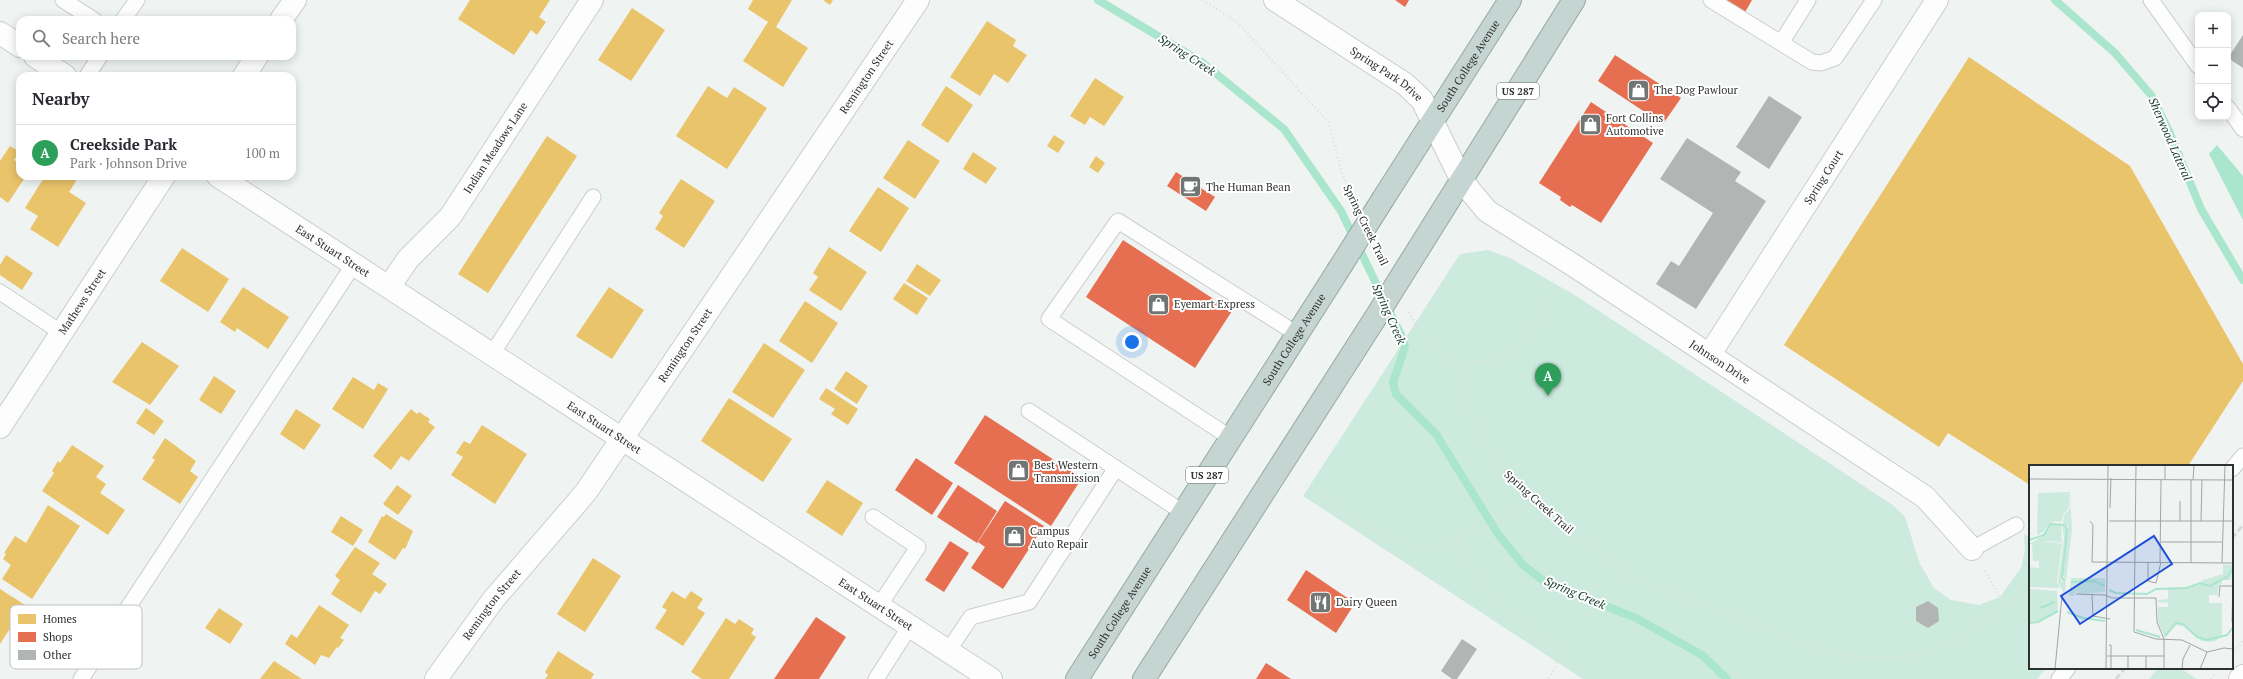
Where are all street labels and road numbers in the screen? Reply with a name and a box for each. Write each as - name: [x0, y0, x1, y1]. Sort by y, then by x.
- street label: South College Avenue: [1433, 17, 1503, 114]
- street label: Remington Street: [836, 37, 896, 116]
- street label: Spring Park Drive: [1348, 44, 1426, 105]
- road number: US 287: [1497, 83, 1539, 99]
- street label: Indian Meadows Lane: [460, 99, 531, 196]
- street label: Spring Court: [1801, 147, 1846, 207]
- street label: Spring Creek Trail: [1340, 182, 1392, 268]
- street label: East Stuart Street: [293, 221, 373, 280]
- street label: Mathews Street: [55, 266, 109, 337]
- street label: South College Avenue: [1259, 290, 1329, 388]
- street label: Remington Street: [655, 306, 715, 385]
- street label: Johnson Drive: [1687, 337, 1753, 387]
- street label: East Stuart Street: [565, 398, 644, 457]
- road number: US 287: [1186, 467, 1228, 483]
- street label: Spring Creek Trail: [1502, 467, 1576, 537]
- street label: South College Avenue: [1085, 563, 1154, 661]
- street label: Remington Street: [459, 566, 524, 643]
- street label: East Stuart Street: [836, 575, 916, 633]

